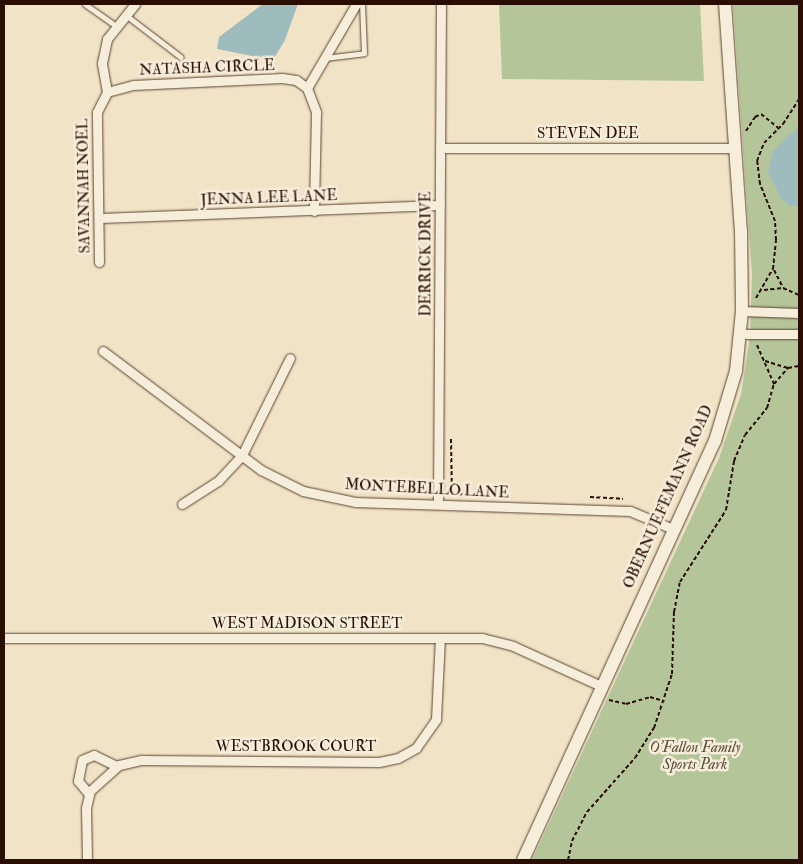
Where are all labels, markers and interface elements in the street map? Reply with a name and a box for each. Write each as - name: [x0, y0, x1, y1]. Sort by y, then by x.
- street label: NATASHA CIRCLE: [139, 57, 275, 79]
- street label: SAVANNAH NOEL: [74, 118, 94, 254]
- street label: STEVEN DEE: [537, 125, 639, 143]
- street label: JENNA LEE LANE: [200, 187, 338, 209]
- street label: DERRICK DRIVE: [417, 191, 435, 317]
- street label: OBERNUEFEMANN ROAD: [619, 403, 717, 591]
- street label: MONTEBELLO LANE: [344, 476, 510, 502]
- street label: WEST MADISON STREET: [212, 615, 402, 633]
- street label: WESTBROOK COURT: [216, 738, 376, 756]
- park label: O'Fallon Family Sports Park: [649, 738, 741, 773]

